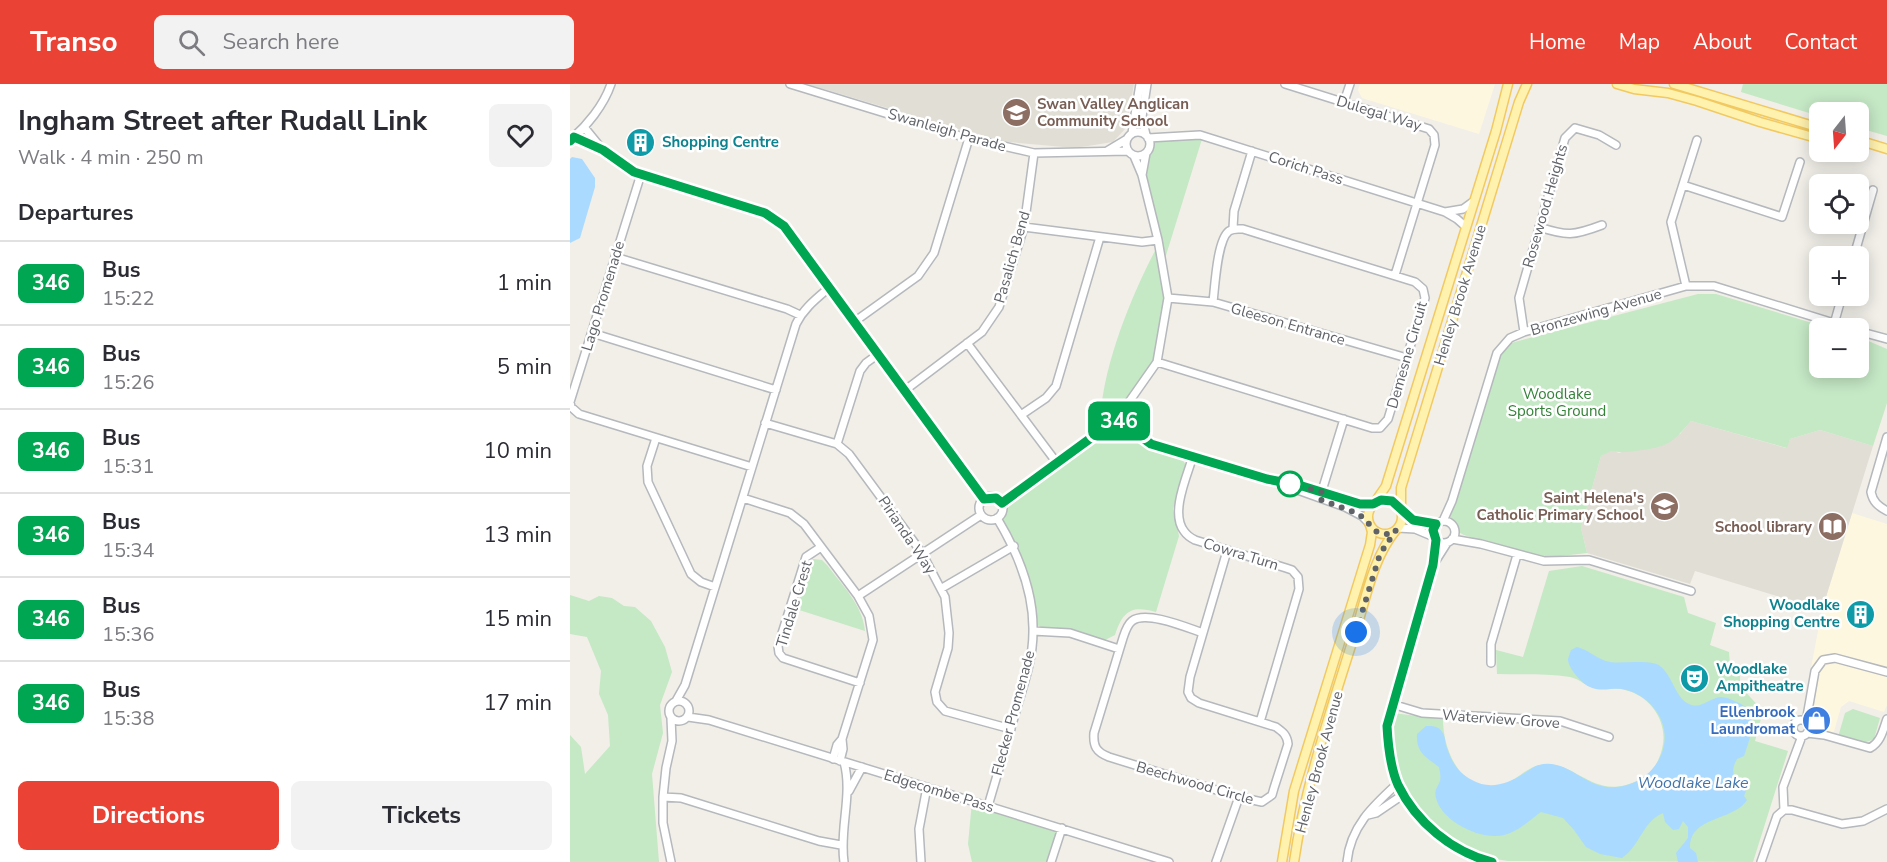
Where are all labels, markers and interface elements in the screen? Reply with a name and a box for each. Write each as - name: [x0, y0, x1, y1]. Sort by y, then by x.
- search box: [154, 15, 574, 69]
- text: Transo: [30, 23, 118, 61]
- icon: search: [175, 26, 208, 59]
- text: Search here: [223, 27, 339, 57]
- text: Home: [1529, 28, 1586, 56]
- text: Map: [1619, 28, 1660, 56]
- text: About: [1693, 28, 1751, 56]
- text: Contact: [1784, 28, 1857, 56]
- street label: Dulegal Way: [1334, 91, 1424, 136]
- place label: Swan Valley Anglican Community School: [1037, 94, 1189, 131]
- school or university icon: Swan Valley Anglican Community School: [1000, 97, 1032, 129]
- text: Ingham Street after Rudall Link: [18, 102, 427, 140]
- north arrow: [1809, 102, 1869, 162]
- map controls: [1809, 102, 1869, 378]
- button: heart: [489, 104, 552, 167]
- street label: Swanleigh Parade: [886, 104, 1008, 156]
- building icon: Shopping Centre: [625, 126, 657, 158]
- place label: Shopping Centre: [662, 132, 779, 152]
- street label: Rosewood Heights: [1518, 142, 1572, 270]
- text: Walk · 4 min · 250 m: [18, 144, 204, 171]
- street label: Corich Pass: [1266, 146, 1346, 190]
- button: locate: [1809, 174, 1869, 234]
- text: Departures: [18, 198, 133, 228]
- street label: Pasalich Bend: [989, 209, 1035, 305]
- street label: Henley Brook Avenue: [1429, 222, 1491, 368]
- street label: Lago Promenade: [577, 239, 629, 353]
- button: +: [1809, 246, 1869, 306]
- text: Bus: [102, 255, 141, 285]
- text: 1 min: [497, 268, 552, 298]
- text: 346: [32, 269, 70, 297]
- street label: Bronzewing Avenue: [1528, 284, 1664, 340]
- text: 15:22: [102, 285, 155, 312]
- street label: Gleeson Entrance: [1228, 298, 1348, 350]
- street label: Demesne Circuit: [1382, 298, 1432, 411]
- button: −: [1809, 318, 1869, 378]
- text: Bus: [102, 339, 141, 369]
- text: 5 min: [497, 352, 552, 382]
- text: 346: [32, 353, 70, 381]
- text: 15:26: [102, 369, 155, 396]
- park label: Woodlake Sports Ground: [1508, 384, 1606, 421]
- line badge: 346: [1084, 402, 1154, 440]
- text: 346: [1100, 407, 1138, 435]
- text: Bus: [102, 423, 141, 453]
- text: 10 min: [484, 436, 552, 466]
- text: 346: [32, 437, 70, 465]
- text: 15:31: [102, 453, 155, 480]
- unlabelled marker: [1277, 471, 1303, 497]
- place label: Saint Helena's Catholic Primary School: [1477, 488, 1644, 525]
- school or university icon: Saint Helena's Catholic Primary School: [1649, 491, 1681, 523]
- street label: Pirianda Way: [874, 492, 941, 578]
- text: Bus: [102, 507, 141, 537]
- library icon: School library: [1817, 511, 1849, 543]
- place label: School library: [1715, 517, 1812, 537]
- text: 13 min: [484, 520, 552, 550]
- text: 346: [32, 521, 70, 549]
- street label: Cowra Turn: [1201, 533, 1281, 575]
- text: 15:34: [102, 537, 155, 564]
- street label: Tindale Crest: [771, 557, 817, 650]
- text: Bus: [102, 591, 141, 621]
- place label: Woodlake Shopping Centre: [1723, 595, 1840, 632]
- building icon: Woodlake Shopping Centre: [1845, 598, 1877, 630]
- text: 15 min: [484, 604, 552, 634]
- text: 346: [32, 605, 70, 633]
- your location: [1341, 617, 1371, 647]
- text: 15:36: [102, 621, 155, 648]
- street label: Flecker Promenade: [987, 648, 1039, 778]
- place label: Woodlake Ampitheatre: [1716, 659, 1804, 696]
- theatre icon: Woodlake Ampitheatre: [1679, 662, 1711, 694]
- text: Bus: [102, 675, 141, 705]
- text: 17 min: [484, 688, 552, 718]
- text: 346: [32, 689, 70, 717]
- street label: Henley Brook Avenue: [1290, 689, 1348, 835]
- place label: Ellenbrook Laundromat: [1710, 702, 1796, 739]
- text: 15:38: [102, 705, 155, 732]
- street label: Waterview Grove: [1441, 705, 1561, 733]
- shop icon: Ellenbrook Laundromat: [1800, 705, 1832, 737]
- street label: Beechwood Circle: [1134, 757, 1256, 809]
- street label: Edgecombe Pass: [881, 765, 997, 817]
- water label: Woodlake Lake: [1638, 772, 1749, 794]
- button: Directions: [18, 781, 279, 850]
- button: Tickets: [291, 781, 552, 850]

